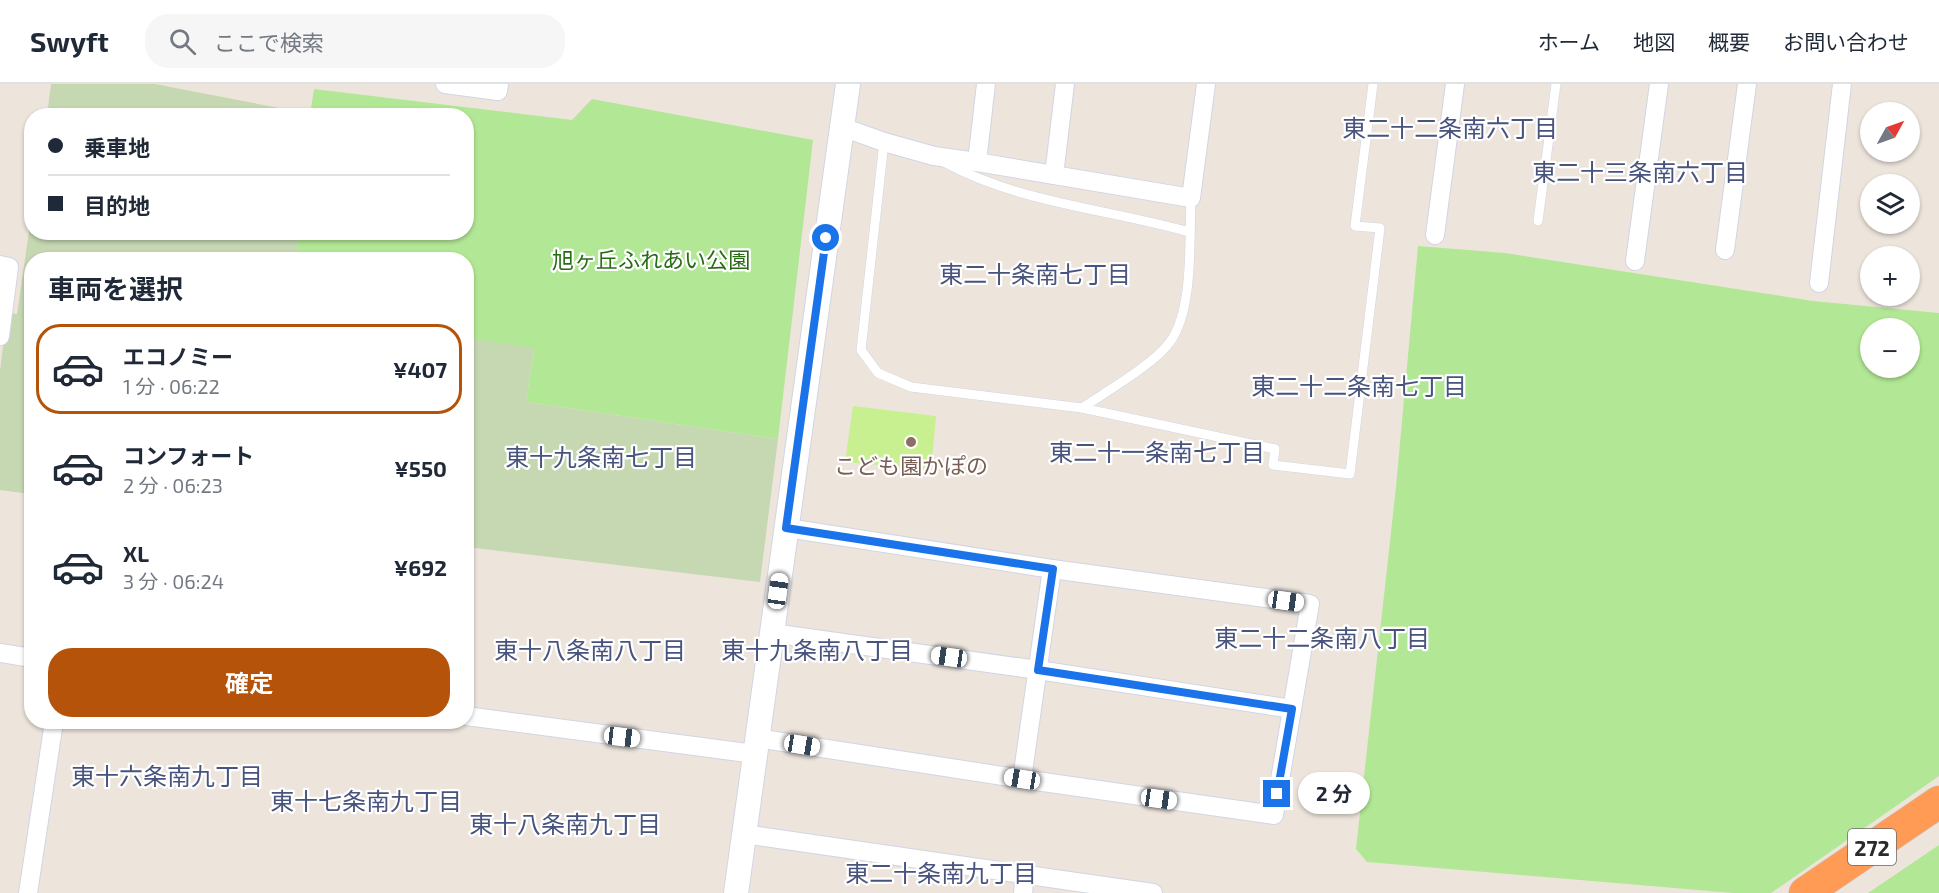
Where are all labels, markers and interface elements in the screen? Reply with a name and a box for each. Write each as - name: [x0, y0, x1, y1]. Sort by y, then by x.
- search box: [145, 14, 565, 68]
- text: Swyft: [30, 24, 109, 58]
- icon: search: [166, 25, 199, 58]
- text: ここで検索: [214, 29, 324, 55]
- text: ホーム: [1538, 29, 1600, 54]
- text: 地図: [1633, 29, 1675, 54]
- text: 概要: [1708, 29, 1750, 54]
- text: お問い合わせ: [1783, 29, 1909, 54]
- north arrow: [1860, 102, 1920, 162]
- map controls: [1860, 102, 1920, 378]
- district label: 東二十二条南六丁目: [1342, 113, 1558, 142]
- text: 乗車地: [84, 134, 150, 160]
- district label: 東二十三条南六丁目: [1532, 157, 1748, 186]
- button: layers: [1860, 174, 1920, 234]
- text: 目的地: [84, 192, 150, 218]
- route start: [812, 224, 839, 251]
- park label: 旭ヶ丘ふれあい公園: [552, 246, 750, 272]
- button: +: [1860, 246, 1920, 306]
- district label: 東二十条南七丁目: [939, 259, 1131, 288]
- text: 車両を選択: [48, 272, 183, 304]
- button: −: [1860, 318, 1920, 378]
- icon: car: [51, 342, 105, 396]
- text: エコノミー: [123, 343, 233, 369]
- text: ¥407: [393, 356, 447, 382]
- district label: 東二十二条南七丁目: [1251, 371, 1467, 400]
- text: 1 分 · 06:22: [123, 374, 220, 398]
- marker: こども園かぽの: [904, 435, 918, 449]
- district label: 東二十一条南七丁目: [1049, 437, 1265, 466]
- icon: car: [51, 441, 105, 495]
- text: コンフォート: [123, 442, 254, 468]
- district label: 東十九条南七丁目: [505, 442, 697, 471]
- place label: こども園かぽの: [834, 452, 988, 478]
- text: ¥550: [394, 455, 447, 481]
- text: 2 分 · 06:23: [123, 473, 223, 497]
- icon: car: [51, 540, 105, 594]
- text: XL: [123, 540, 149, 566]
- text: ¥692: [394, 554, 447, 580]
- text: 3 分 · 06:24: [123, 569, 224, 593]
- car: [767, 572, 789, 610]
- car: [1267, 590, 1305, 612]
- district label: 東二十二条南八丁目: [1214, 623, 1430, 652]
- district label: 東十八条南八丁目: [494, 635, 686, 664]
- district label: 東十九条南八丁目: [721, 635, 913, 664]
- car: [930, 646, 968, 668]
- button: 確定: [48, 648, 450, 717]
- car: [603, 726, 641, 748]
- car: [783, 733, 821, 757]
- district label: 東十六条南九丁目: [71, 761, 263, 790]
- car: [1003, 767, 1041, 791]
- callout: 2 分: [1298, 773, 1370, 815]
- route end: [1263, 780, 1290, 807]
- text: 2 分: [1316, 781, 1352, 805]
- district label: 東十七条南九丁目: [270, 786, 462, 815]
- car: [1140, 788, 1178, 810]
- district label: 東十八条南九丁目: [469, 809, 661, 838]
- road number: 272: [1848, 829, 1896, 865]
- district label: 東二十条南九丁目: [845, 858, 1037, 887]

